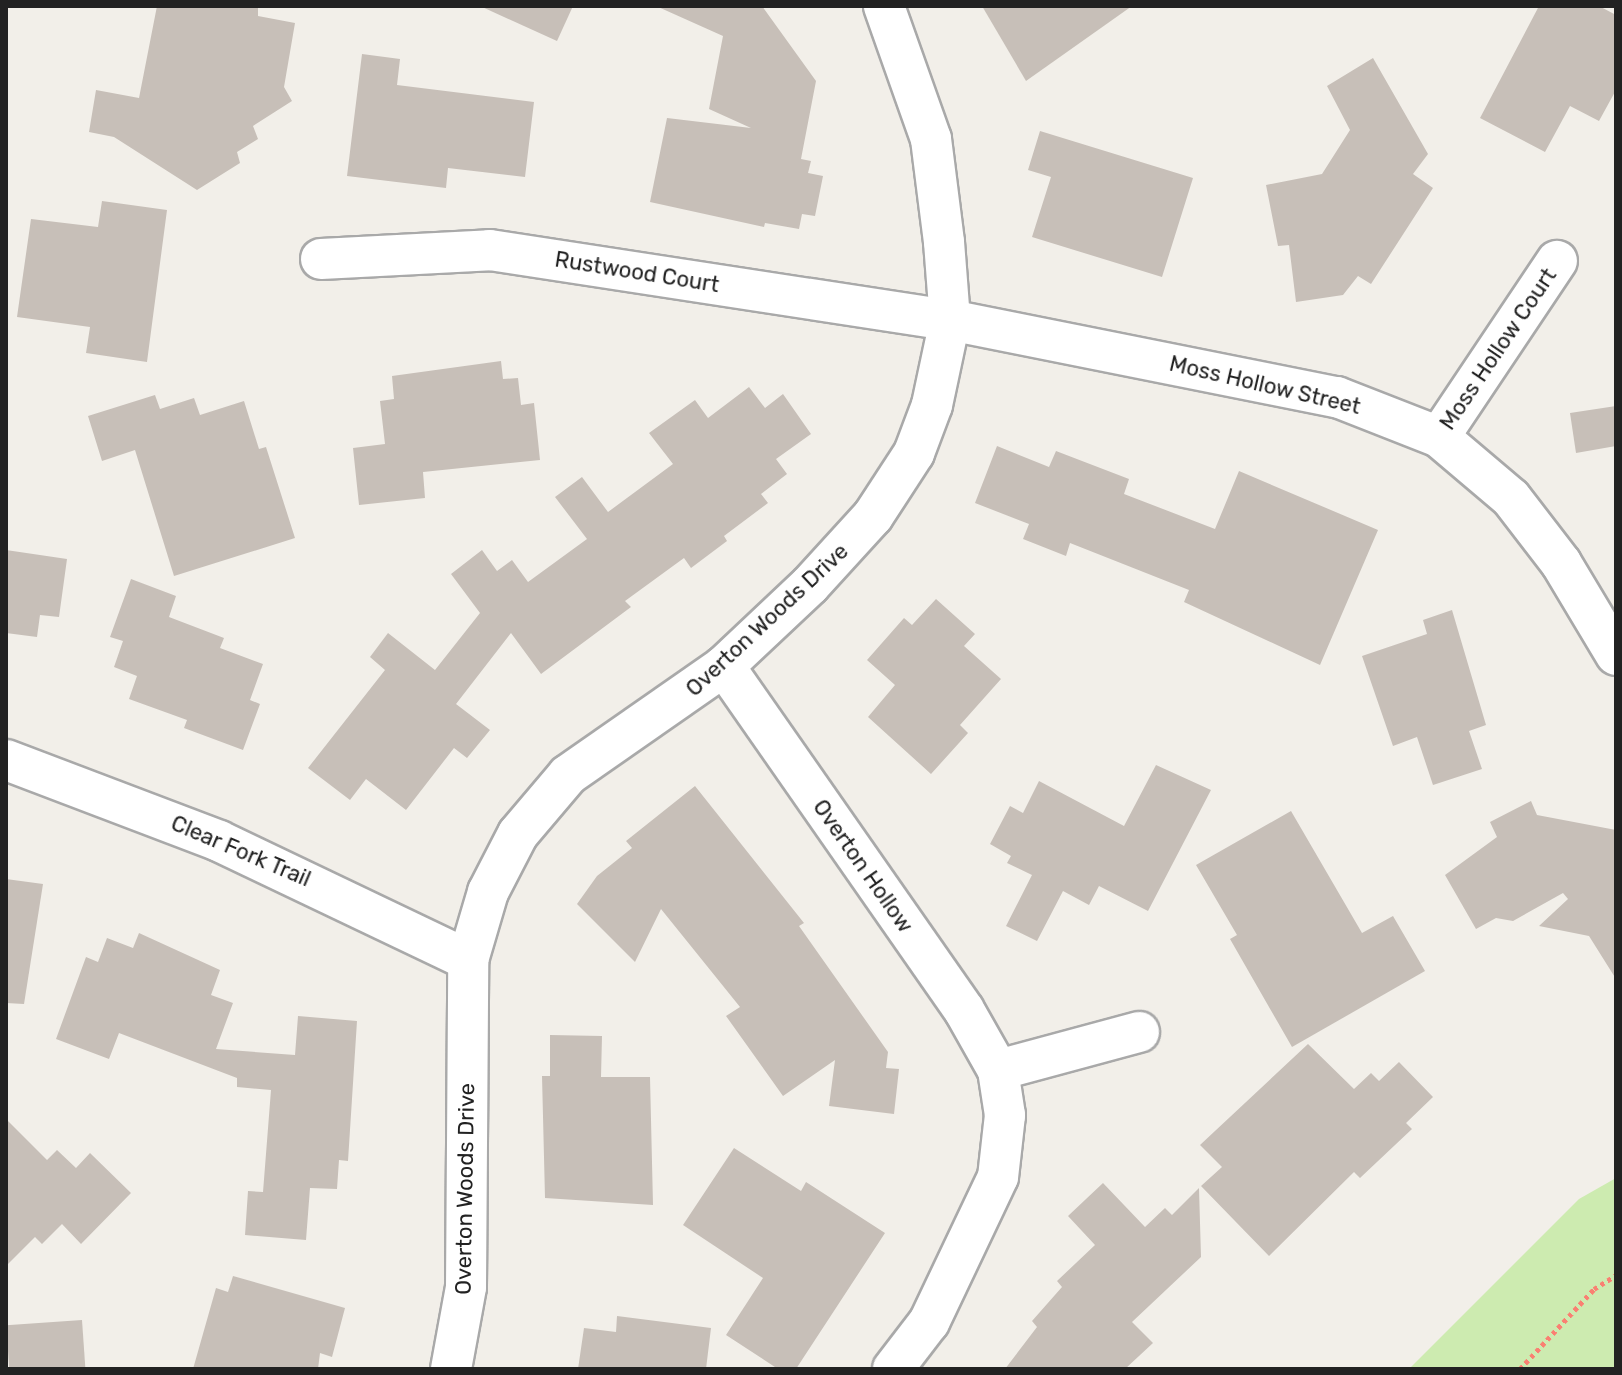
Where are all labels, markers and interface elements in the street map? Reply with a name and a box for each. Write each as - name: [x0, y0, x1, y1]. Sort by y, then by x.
- street label: Rustwood Court: [553, 246, 721, 298]
- street label: Moss Hollow Court: [1434, 263, 1562, 435]
- street label: Moss Hollow Street: [1167, 350, 1363, 420]
- street label: Overton Woods Drive: [680, 538, 854, 702]
- street label: Overton Hollow: [807, 794, 919, 938]
- street label: Clear Fork Trail: [167, 809, 315, 893]
- street label: Overton Woods Drive: [450, 1083, 480, 1295]

